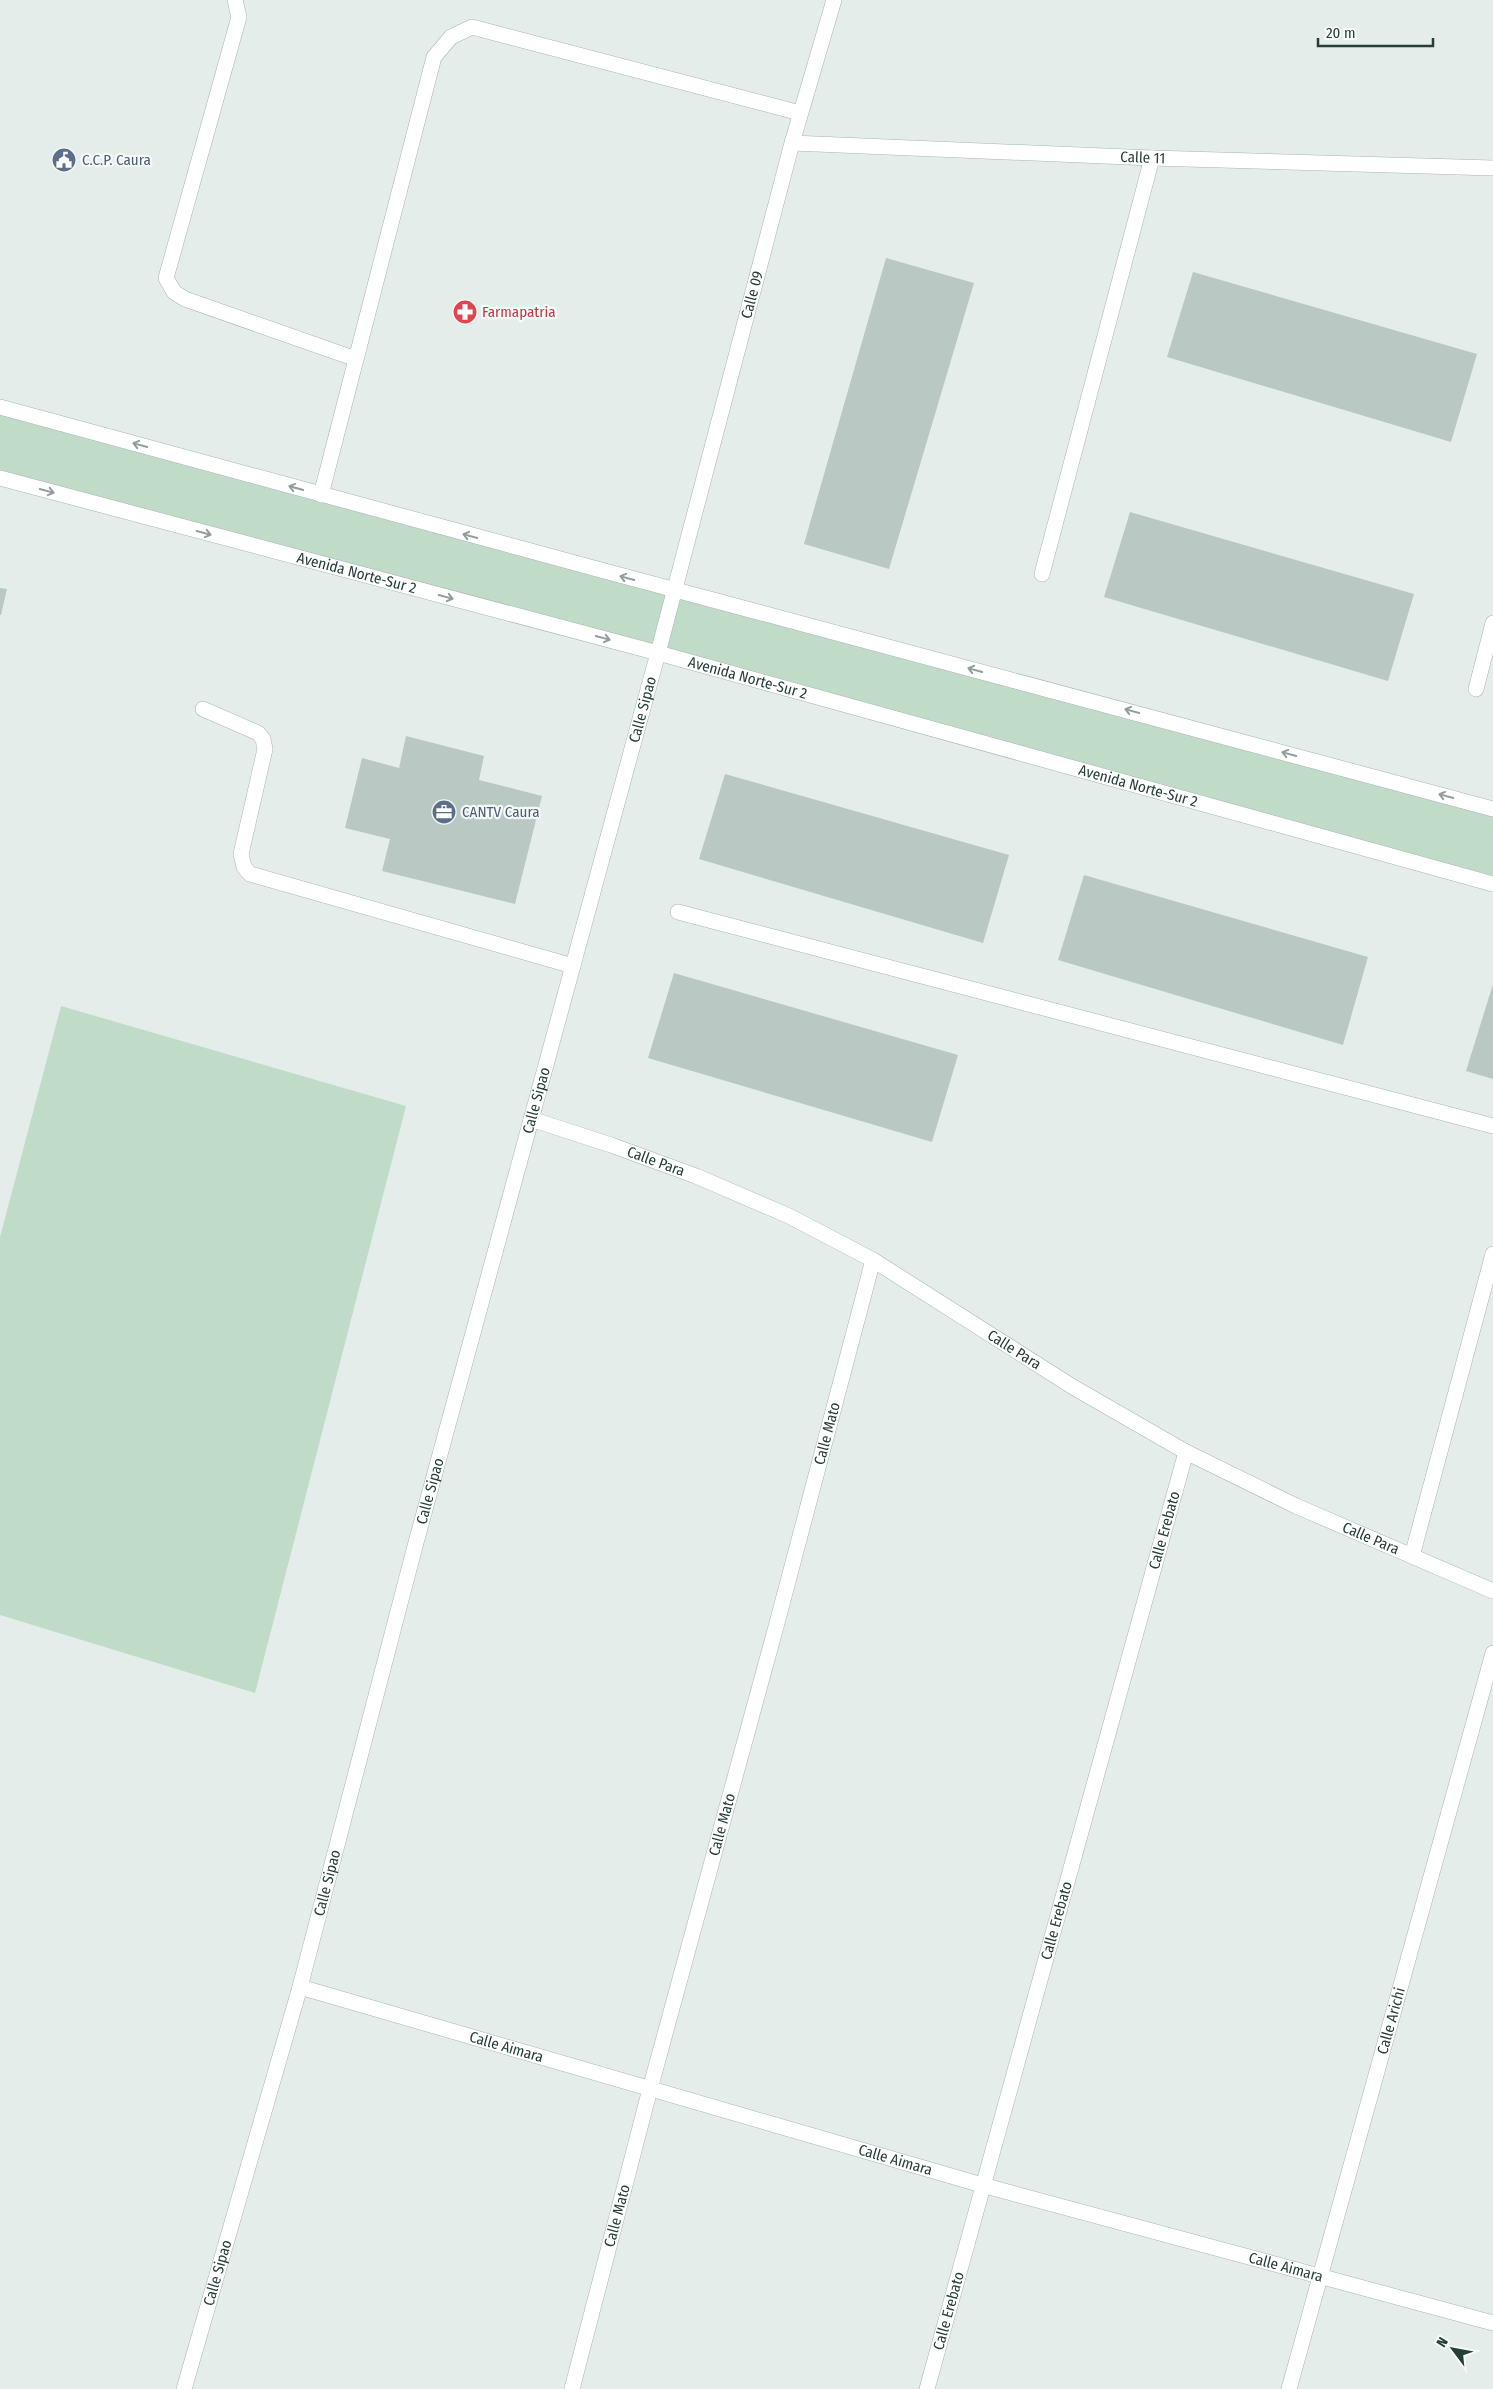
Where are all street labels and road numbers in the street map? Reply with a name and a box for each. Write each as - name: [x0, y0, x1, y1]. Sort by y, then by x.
- street label: Calle 11: [1120, 148, 1165, 167]
- street label: Calle 09: [737, 269, 767, 321]
- street label: Avenida Norte-Sur 2: [295, 548, 419, 597]
- street label: Avenida Norte-Sur 2: [686, 653, 810, 703]
- street label: Calle Sipao: [625, 674, 660, 745]
- street label: Avenida Norte-Sur 2: [1077, 761, 1200, 811]
- street label: Calle Sipao: [519, 1065, 554, 1135]
- street label: Calle Para: [625, 1143, 687, 1180]
- street label: Calle Para: [984, 1326, 1044, 1373]
- street label: Calle Mato: [810, 1400, 844, 1467]
- street label: Calle Sipao: [412, 1456, 448, 1526]
- street label: Calle Erebato: [1145, 1489, 1184, 1571]
- street label: Calle Para: [1340, 1518, 1402, 1558]
- street label: Calle Mato: [705, 1791, 739, 1858]
- street label: Calle Sipao: [310, 1848, 344, 1918]
- street label: Calle Erebato: [1037, 1879, 1076, 1962]
- street label: Calle Arichi: [1373, 1985, 1409, 2056]
- street label: Calle Aimara: [467, 2028, 546, 2066]
- street label: Calle Aimara: [856, 2141, 935, 2179]
- street label: Calle Mato: [600, 2182, 634, 2249]
- street label: Calle Sipao: [199, 2238, 236, 2308]
- street label: Calle Aimara: [1247, 2248, 1325, 2286]
- street label: Calle Erebato: [929, 2270, 968, 2352]

